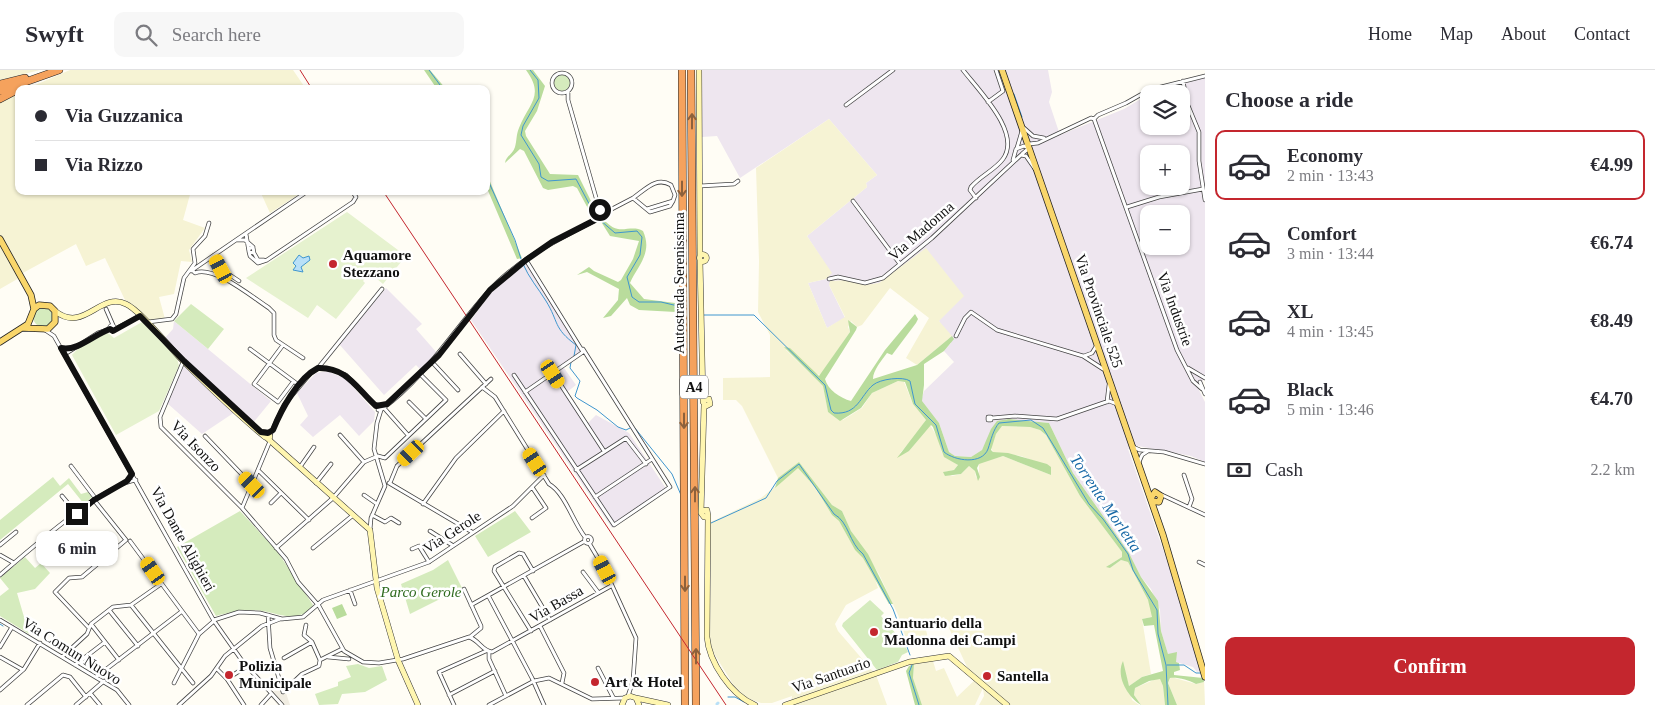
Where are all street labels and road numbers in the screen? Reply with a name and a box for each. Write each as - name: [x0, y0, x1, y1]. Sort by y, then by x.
- street label: Via Madonna: [885, 198, 957, 264]
- street label: Autostrada Serenissima: [671, 212, 687, 354]
- street label: Via Provinciale 525: [1072, 252, 1126, 370]
- street label: Via Industrie: [1154, 270, 1196, 349]
- road number: A4: [680, 376, 708, 398]
- street label: Via Isonzo: [168, 417, 224, 475]
- street label: Via Dante Alighieri: [148, 484, 218, 594]
- street label: Via Gerole: [420, 507, 484, 556]
- street label: Via Bassa: [526, 582, 586, 626]
- street label: Via Comun Nuovo: [20, 614, 124, 688]
- street label: Via Santuario: [790, 654, 872, 696]

